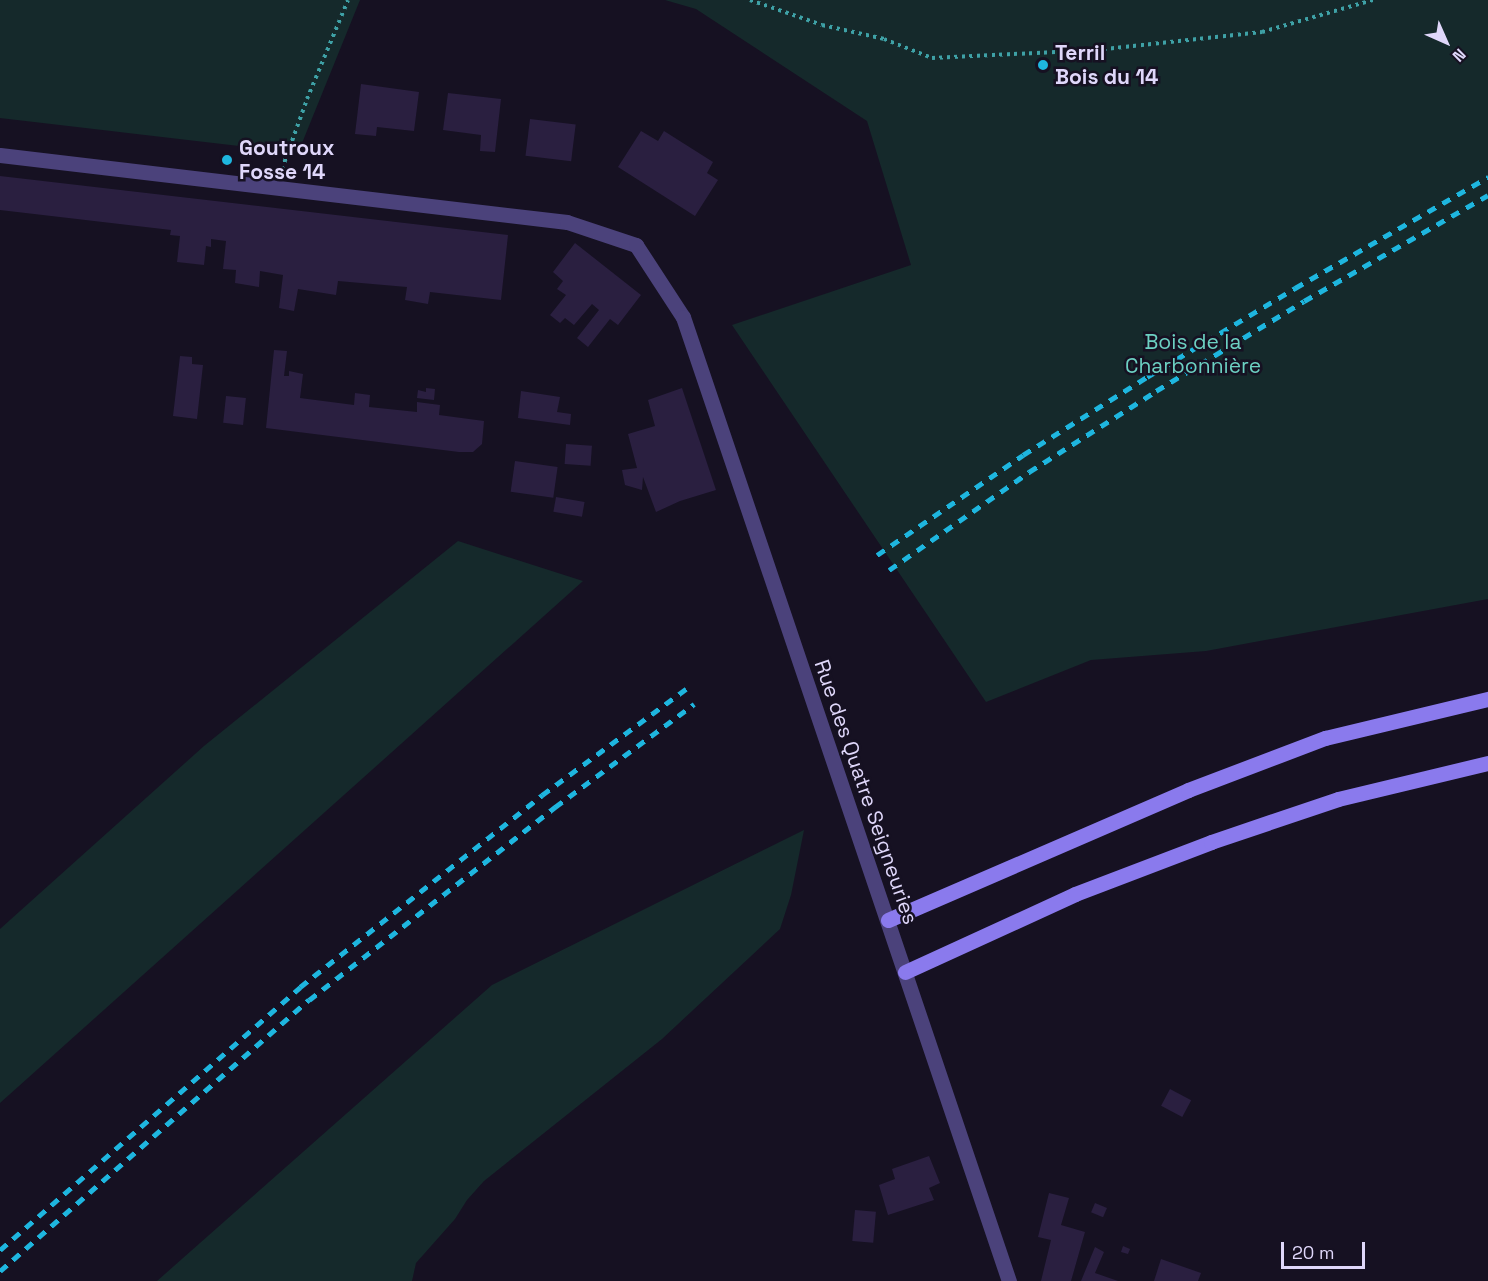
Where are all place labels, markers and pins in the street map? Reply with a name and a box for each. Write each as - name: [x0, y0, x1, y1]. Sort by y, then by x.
- place label: Terril Bois du 14: [1055, 40, 1158, 90]
- marker: Terril Bois du 14: [1036, 58, 1050, 72]
- place label: Goutroux Fosse 14: [239, 135, 334, 185]
- marker: Goutroux Fosse 14: [220, 153, 234, 167]

